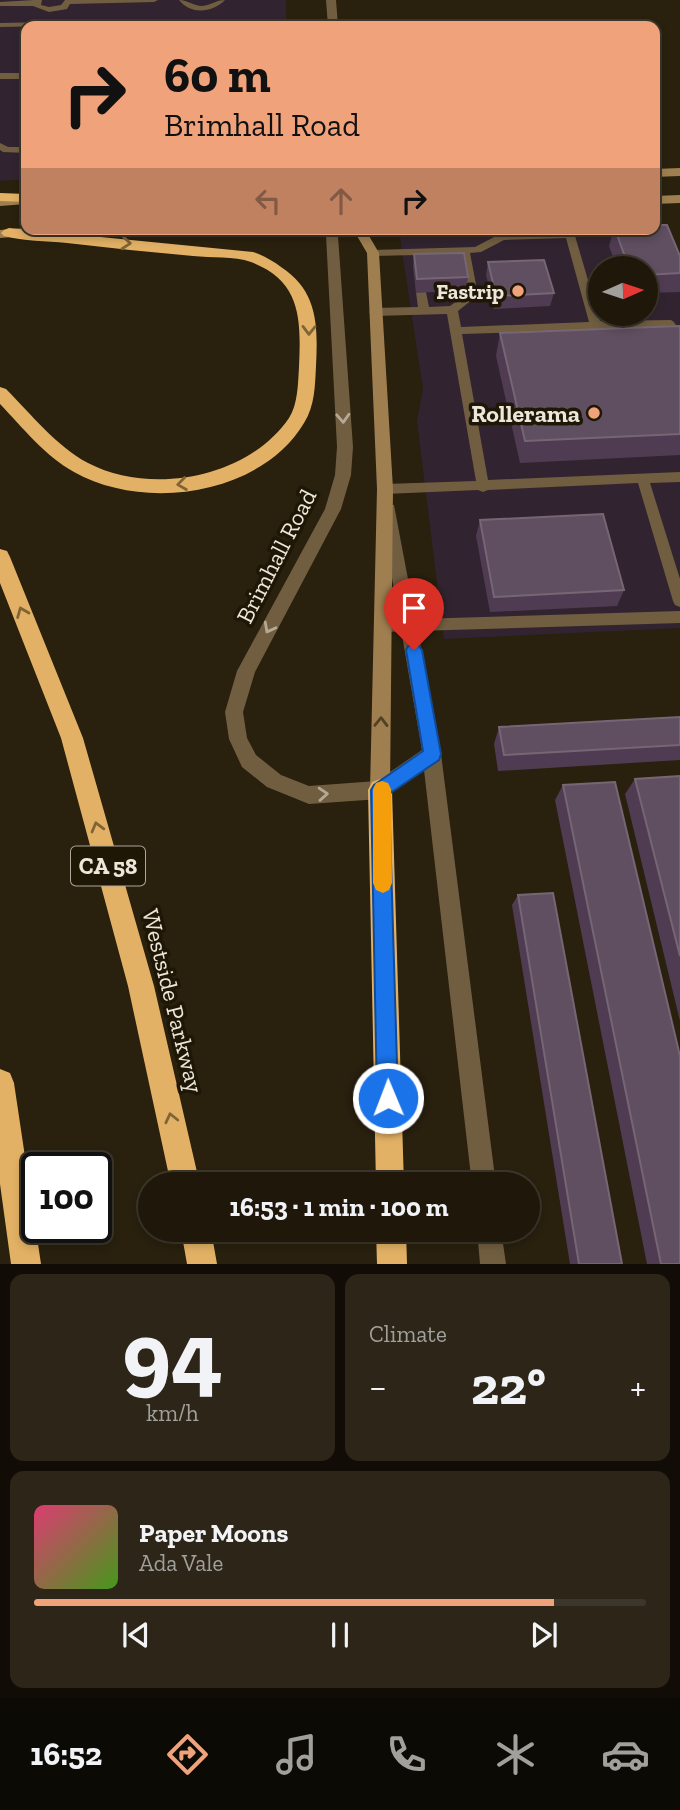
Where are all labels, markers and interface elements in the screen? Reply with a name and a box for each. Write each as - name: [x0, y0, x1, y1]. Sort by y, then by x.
- text: 60 m: [164, 46, 271, 105]
- icon: right: [49, 49, 140, 140]
- text: Brimhall Road: [164, 106, 360, 144]
- icon: left: [249, 182, 287, 220]
- icon: ahead: [322, 182, 360, 220]
- icon: right: [395, 182, 433, 220]
- one-way arrow: [120, 236, 132, 251]
- north arrow: [588, 256, 658, 326]
- map controls: [588, 256, 658, 326]
- place label: Fastrip: [436, 279, 504, 304]
- marker: Fastrip: [510, 283, 526, 299]
- one-way arrow: [301, 326, 317, 336]
- place label: Rollerama: [471, 399, 580, 428]
- marker: Rollerama: [586, 405, 602, 421]
- one-way arrow: [335, 413, 350, 424]
- one-way arrow: [176, 477, 188, 492]
- street label: Brimhall Road: [230, 484, 322, 628]
- pin: [384, 578, 444, 650]
- icon: arrive: [395, 589, 433, 627]
- one-way arrow: [17, 607, 31, 619]
- one-way arrow: [264, 621, 278, 633]
- one-way arrow: [373, 716, 389, 727]
- one-way arrow: [318, 787, 329, 802]
- one-way arrow: [91, 821, 105, 833]
- road number: CA 58: [71, 846, 145, 886]
- street label: Westside Parkway: [136, 906, 210, 1097]
- position arrow: [351, 1061, 425, 1135]
- one-way arrow: [165, 1112, 179, 1124]
- speed limit sign: 100: [21, 1152, 112, 1243]
- text: 16:53 · 1 min · 100 m: [229, 1191, 449, 1223]
- text: 94: [122, 1299, 223, 1408]
- text: Climate: [369, 1320, 447, 1348]
- text: 22°: [471, 1355, 546, 1417]
- text: −: [369, 1364, 387, 1410]
- text: +: [630, 1364, 646, 1410]
- text: km/h: [146, 1399, 199, 1427]
- text: Paper Moons: [139, 1517, 288, 1549]
- text: Ada Vale: [139, 1549, 223, 1577]
- icon: previous: [117, 1616, 155, 1654]
- icon: pause: [321, 1616, 359, 1654]
- icon: next: [525, 1616, 563, 1654]
- icon: directions: [163, 1730, 212, 1779]
- icon: music: [272, 1730, 321, 1779]
- icon: phone: [382, 1730, 431, 1779]
- icon: climate: [491, 1730, 540, 1779]
- icon: car: [601, 1730, 650, 1779]
- text: 16:52: [30, 1735, 102, 1773]

